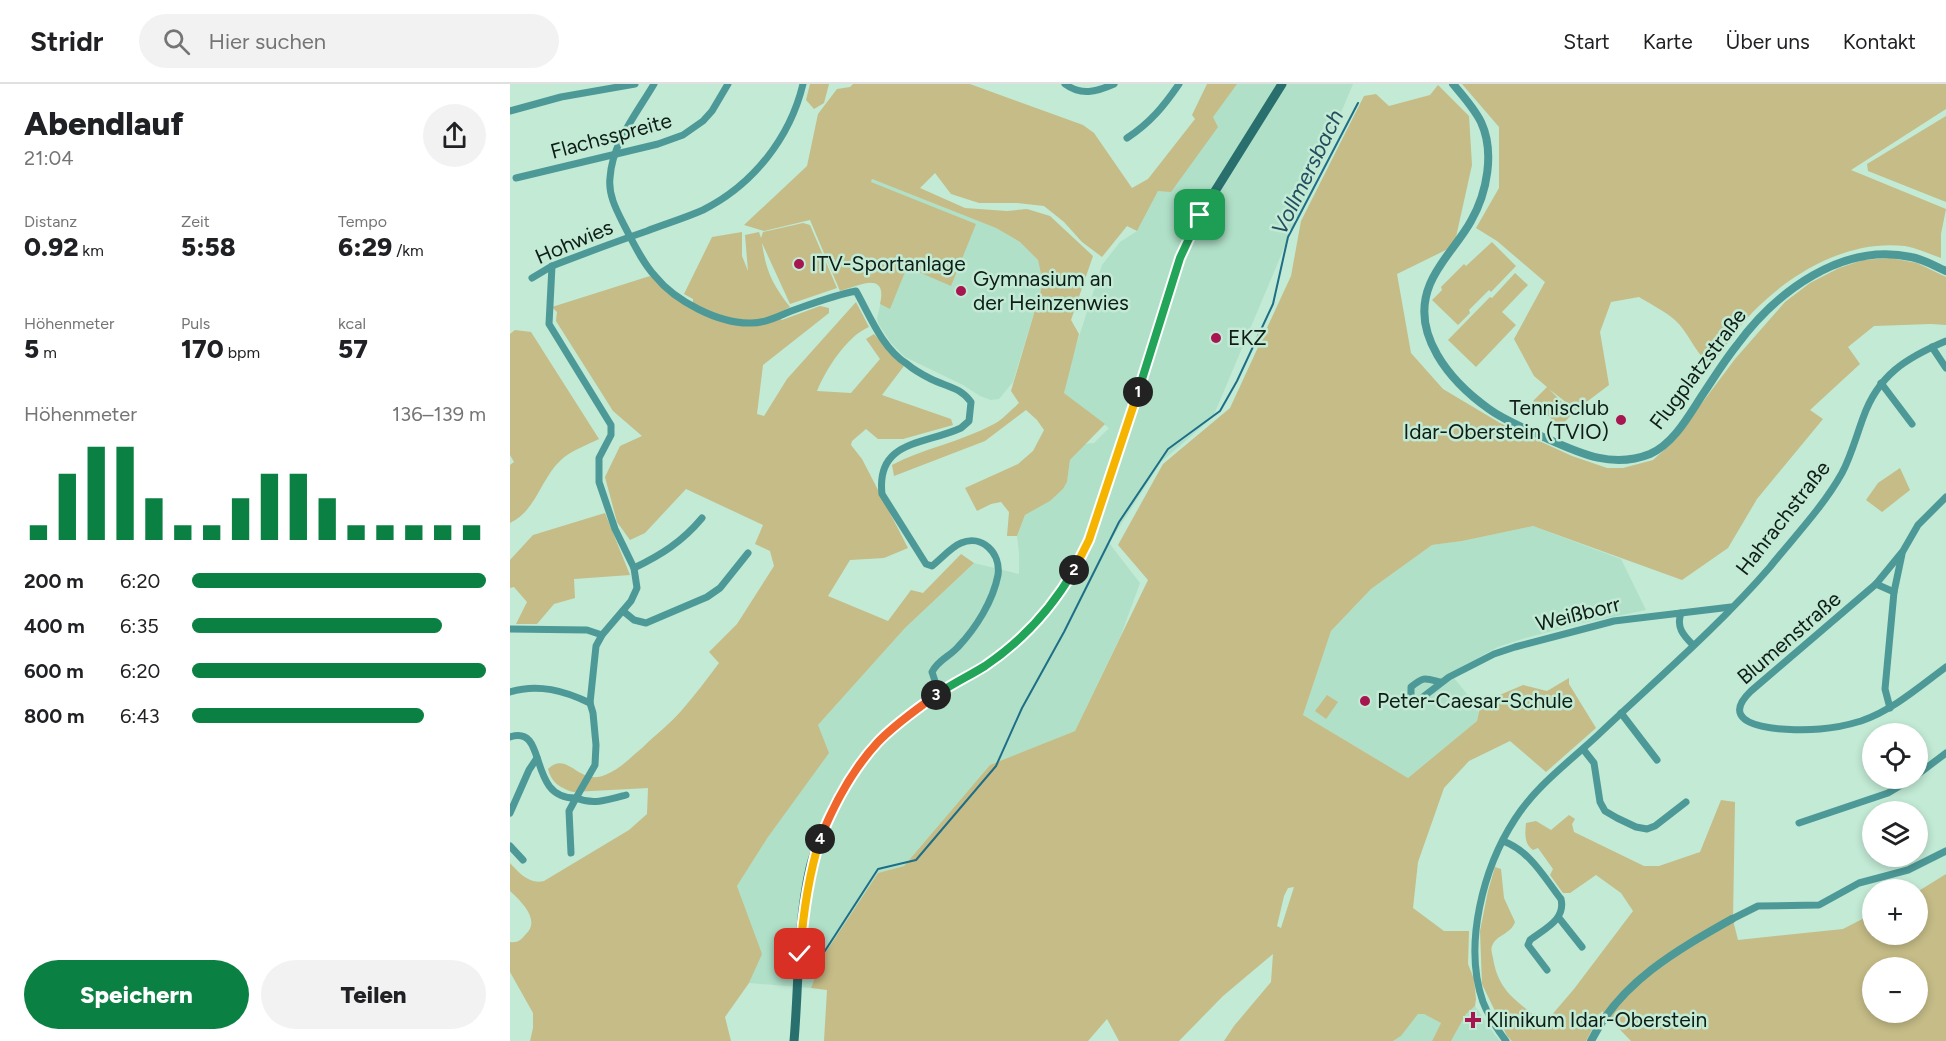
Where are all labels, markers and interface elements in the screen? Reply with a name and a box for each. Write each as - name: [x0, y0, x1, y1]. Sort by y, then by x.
- search box: [139, 14, 559, 68]
- text: Stridr: [30, 24, 103, 58]
- icon: search: [160, 25, 193, 58]
- text: Hier suchen: [208, 28, 326, 55]
- text: Start: [1563, 29, 1610, 54]
- text: Karte: [1643, 29, 1693, 54]
- text: Über uns: [1726, 29, 1810, 54]
- text: Kontakt: [1843, 29, 1916, 54]
- text: Abendlauf: [24, 104, 184, 143]
- button: share: [423, 104, 486, 167]
- water label: Vollmersbach: [1266, 105, 1349, 239]
- street label: Flachsspreite: [547, 107, 674, 164]
- text: 21:04: [24, 146, 74, 170]
- pin: [1174, 189, 1225, 240]
- icon: arrive: [1183, 198, 1216, 231]
- text: Distanz: [24, 212, 77, 231]
- text: Zeit: [181, 212, 210, 231]
- text: Tempo: [338, 212, 387, 231]
- street label: Hohwies: [531, 214, 616, 269]
- text: 0.92: [24, 231, 78, 263]
- text: 5:58: [181, 231, 236, 263]
- text: 6:29: [338, 231, 392, 263]
- text: km: [78, 241, 104, 260]
- text: /km: [392, 241, 424, 260]
- place label: ITV-Sportanlage: [811, 251, 966, 276]
- marker: ITV-Sportanlage: [792, 257, 806, 271]
- place label: Gymnasium an der Heinzenwies: [973, 266, 1129, 315]
- marker: Gymnasium an der Heinzenwies: [954, 284, 968, 298]
- street label: Flugplatzstraße: [1644, 303, 1751, 434]
- text: Höhenmeter: [24, 314, 114, 333]
- text: Puls: [181, 314, 210, 333]
- text: kcal: [338, 314, 366, 333]
- place label: EKZ: [1228, 325, 1267, 350]
- marker: EKZ: [1209, 331, 1223, 345]
- text: 5: [24, 333, 39, 365]
- text: 170: [181, 333, 224, 365]
- text: 57: [338, 333, 368, 365]
- text: m: [39, 343, 57, 362]
- text: bpm: [224, 343, 260, 362]
- pin: 1: [1123, 377, 1153, 407]
- text: 1: [1135, 382, 1141, 401]
- place label: Tennisclub Idar-Oberstein (TVIO): [1403, 395, 1609, 444]
- text: Höhenmeter: [24, 402, 137, 426]
- text: 136–139 m: [392, 402, 486, 426]
- marker: Tennisclub Idar-Oberstein (TVIO): [1614, 413, 1628, 427]
- street label: Hahrachstraße: [1730, 456, 1835, 580]
- pin: 2: [1059, 555, 1089, 585]
- text: 2: [1069, 560, 1079, 579]
- text: 200 m: [24, 569, 84, 593]
- text: 6:20: [120, 569, 160, 593]
- street label: Blumenstraße: [1732, 586, 1846, 689]
- street label: Weißborr: [1533, 591, 1623, 636]
- text: 400 m: [24, 614, 85, 638]
- text: 6:35: [120, 614, 159, 638]
- text: 600 m: [24, 659, 84, 683]
- text: 6:20: [120, 659, 160, 683]
- pin: 3: [921, 680, 951, 710]
- text: 3: [932, 685, 940, 704]
- place label: Peter-Caesar-Schule: [1377, 688, 1573, 713]
- marker: Peter-Caesar-Schule: [1358, 694, 1372, 708]
- text: 800 m: [24, 704, 84, 728]
- text: 6:43: [120, 704, 160, 728]
- map controls: [1862, 723, 1928, 1023]
- button: locate: [1862, 723, 1928, 789]
- button: layers: [1862, 801, 1928, 867]
- pin: 4: [805, 824, 835, 854]
- text: 4: [815, 829, 825, 848]
- button: +: [1862, 879, 1928, 945]
- pin: [774, 928, 825, 979]
- icon: check: [783, 937, 816, 970]
- button: −: [1862, 957, 1928, 1023]
- button: Speichern: [24, 960, 249, 1029]
- button: Teilen: [261, 960, 486, 1029]
- place label: Klinikum Idar-Oberstein: [1486, 1007, 1707, 1032]
- marker: Klinikum Idar-Oberstein: [1464, 1011, 1482, 1029]

